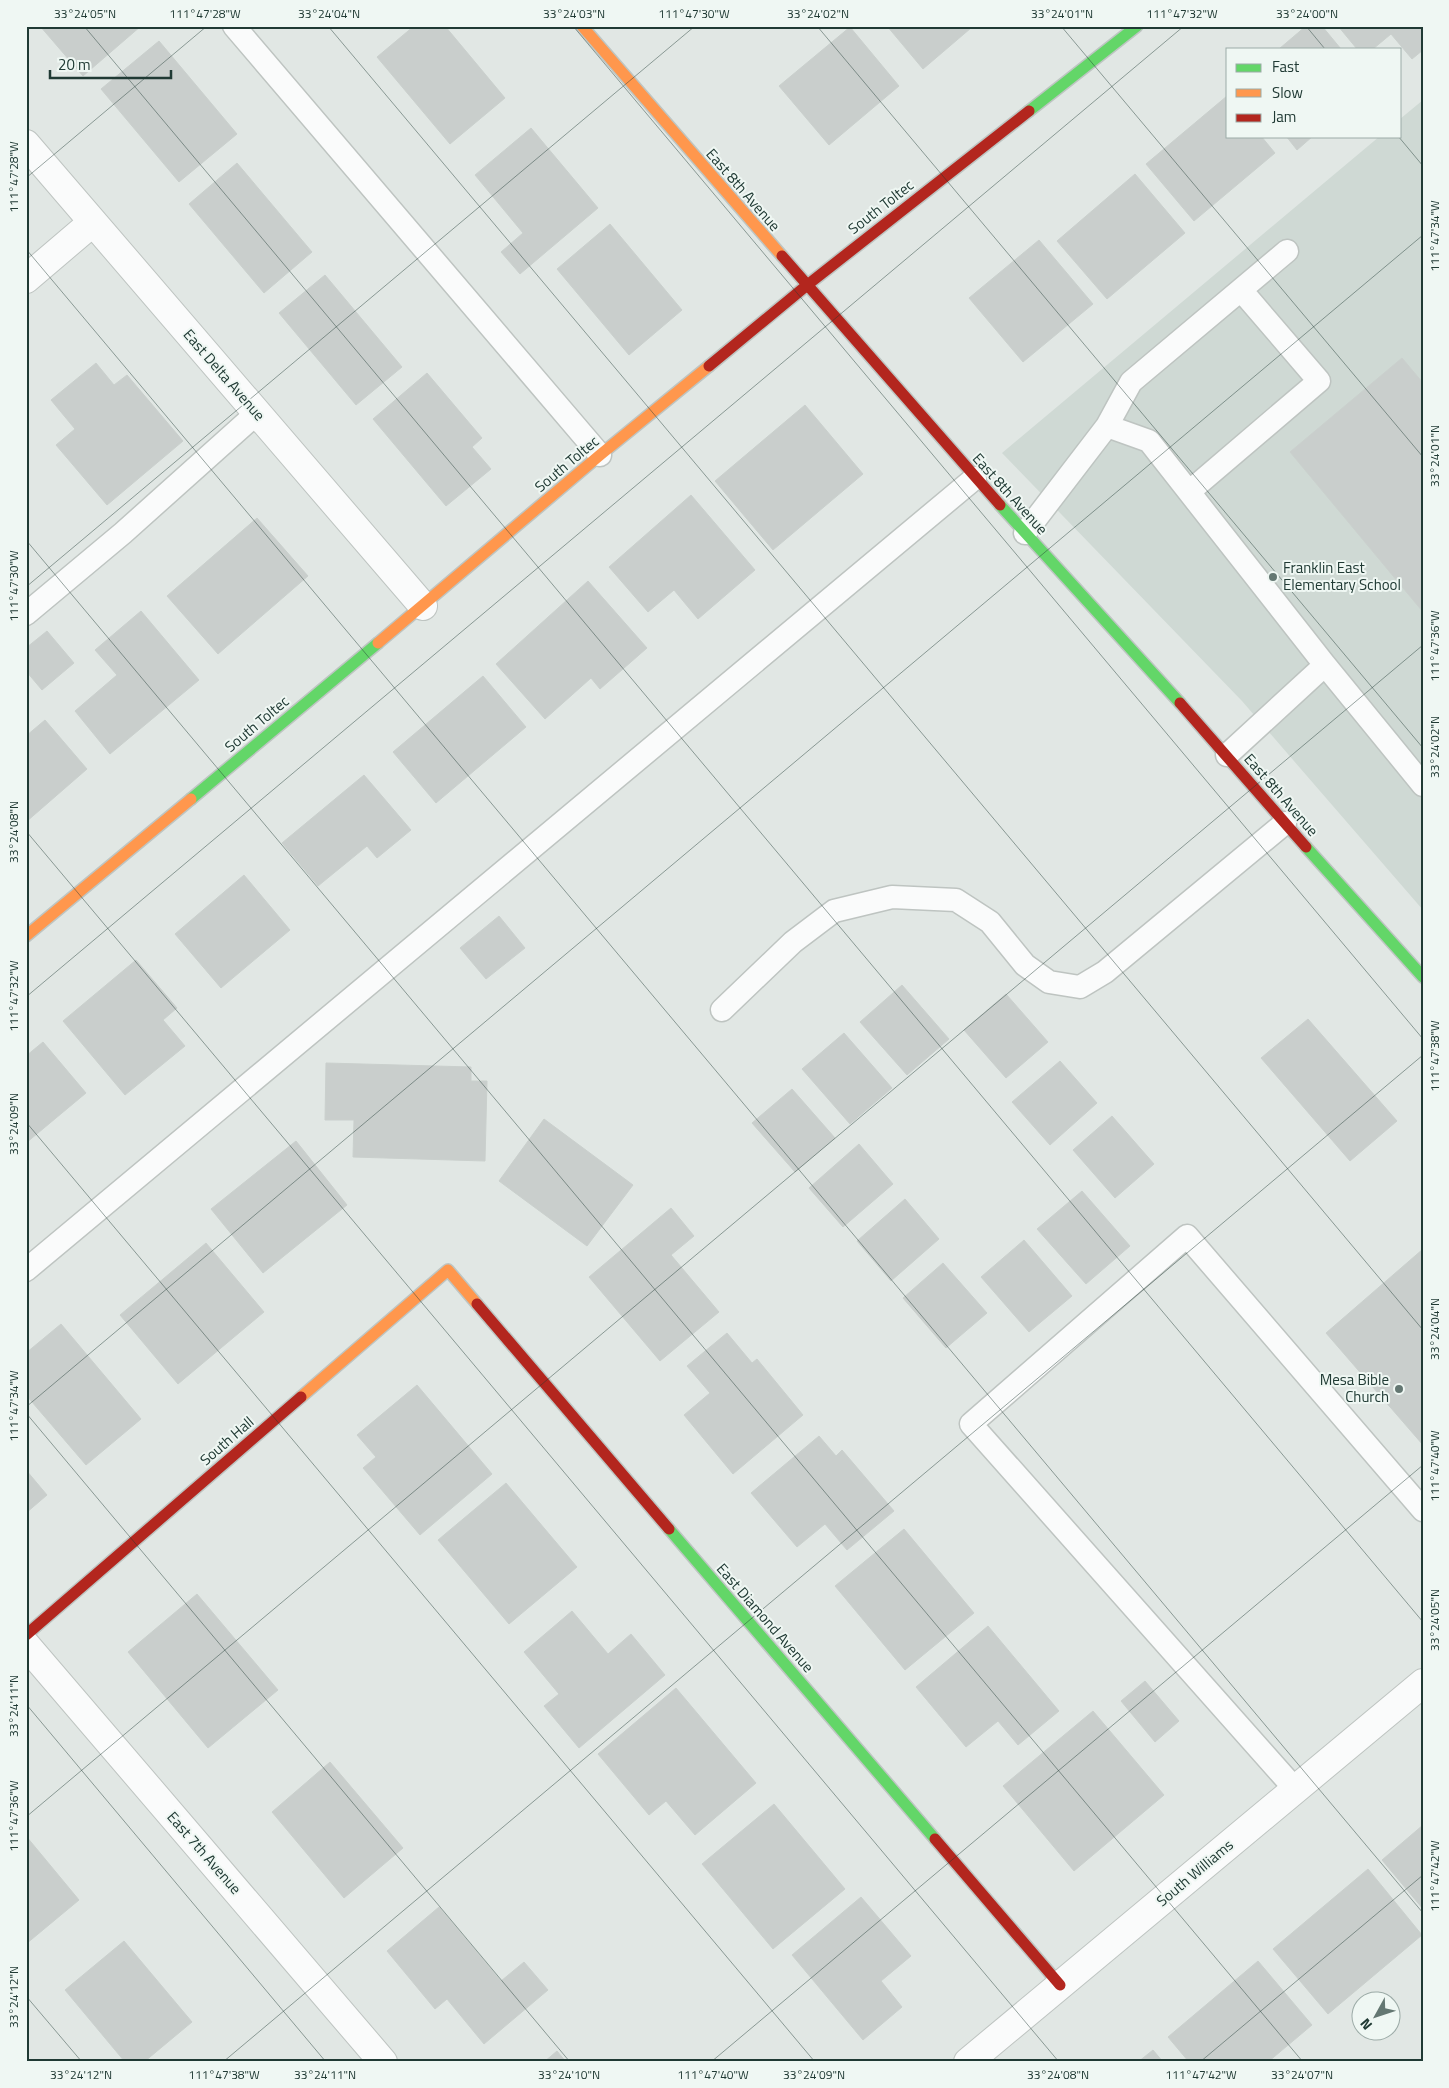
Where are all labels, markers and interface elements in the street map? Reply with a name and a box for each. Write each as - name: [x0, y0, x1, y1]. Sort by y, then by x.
- text: 33°24'05"N: [54, 4, 116, 23]
- text: 111°47'28"W: [169, 4, 241, 23]
- text: 33°24'04"N: [298, 4, 360, 23]
- text: 33°24'03"N: [543, 4, 605, 23]
- text: 111°47'30"W: [658, 4, 730, 23]
- text: 33°24'02"N: [787, 4, 849, 23]
- text: 33°24'01"N: [1031, 4, 1093, 23]
- text: 111°47'32"W: [1146, 4, 1218, 23]
- text: 33°24'00"N: [1276, 4, 1338, 23]
- scale bar: [50, 48, 171, 80]
- legend: [1226, 48, 1402, 138]
- text: 20 m: [58, 53, 91, 76]
- text: Fast: [1272, 55, 1300, 78]
- text: Slow: [1272, 81, 1303, 104]
- text: Jam: [1272, 105, 1296, 128]
- text: 111°47'28"W: [4, 141, 23, 213]
- street label: East 8th Avenue: [701, 143, 786, 236]
- street label: South Toltec: [843, 174, 918, 240]
- text: 111°47'34"W: [1425, 200, 1444, 272]
- street label: East Delta Avenue: [178, 324, 271, 426]
- text: 33°24'01"N: [1425, 425, 1444, 487]
- street label: South Toltec: [529, 430, 604, 497]
- street label: East 8th Avenue: [967, 448, 1053, 540]
- text: 111°47'30"W: [4, 550, 23, 622]
- place label: Franklin East Elementary School: [1283, 556, 1401, 596]
- marker: Franklin East Elementary School: [1267, 571, 1279, 583]
- text: 111°47'36"W: [1425, 610, 1444, 682]
- street label: South Toltec: [219, 690, 294, 757]
- text: 33°24'02"N: [1425, 716, 1444, 778]
- street label: East 8th Avenue: [1239, 748, 1324, 841]
- text: 33°24'08"N: [4, 801, 23, 863]
- text: 111°47'32"W: [4, 960, 23, 1032]
- text: 111°47'38"W: [1425, 1020, 1444, 1092]
- text: 33°24'09"N: [4, 1093, 23, 1155]
- text: 33°24'04"N: [1425, 1298, 1444, 1360]
- place label: Mesa Bible Church: [1320, 1368, 1389, 1408]
- text: 111°47'34"W: [4, 1370, 23, 1442]
- marker: Mesa Bible Church: [1393, 1383, 1405, 1395]
- street label: South Hall: [195, 1411, 259, 1471]
- text: 111°47'40"W: [1425, 1430, 1444, 1502]
- street label: East Diamond Avenue: [711, 1558, 819, 1677]
- text: 33°24'05"N: [1425, 1589, 1444, 1651]
- text: 33°24'11"N: [4, 1675, 23, 1737]
- text: 111°47'36"W: [4, 1780, 23, 1852]
- street label: East 7th Avenue: [162, 1806, 247, 1899]
- street label: South Williams: [1151, 1833, 1238, 1912]
- text: 111°47'42"W: [1425, 1840, 1444, 1912]
- text: 33°24'12"N: [4, 1966, 23, 2028]
- north arrow: [1352, 1990, 1402, 2040]
- text: N: [1354, 2014, 1377, 2035]
- text: 33°24'12"N: [50, 2065, 112, 2084]
- text: 111°47'38"W: [188, 2065, 260, 2084]
- text: 33°24'11"N: [294, 2065, 356, 2084]
- text: 33°24'10"N: [538, 2065, 600, 2084]
- text: 111°47'40"W: [677, 2065, 749, 2084]
- text: 33°24'09"N: [783, 2065, 845, 2084]
- text: 33°24'08"N: [1027, 2065, 1089, 2084]
- text: 111°47'42"W: [1165, 2065, 1237, 2084]
- text: 33°24'07"N: [1271, 2065, 1333, 2084]

